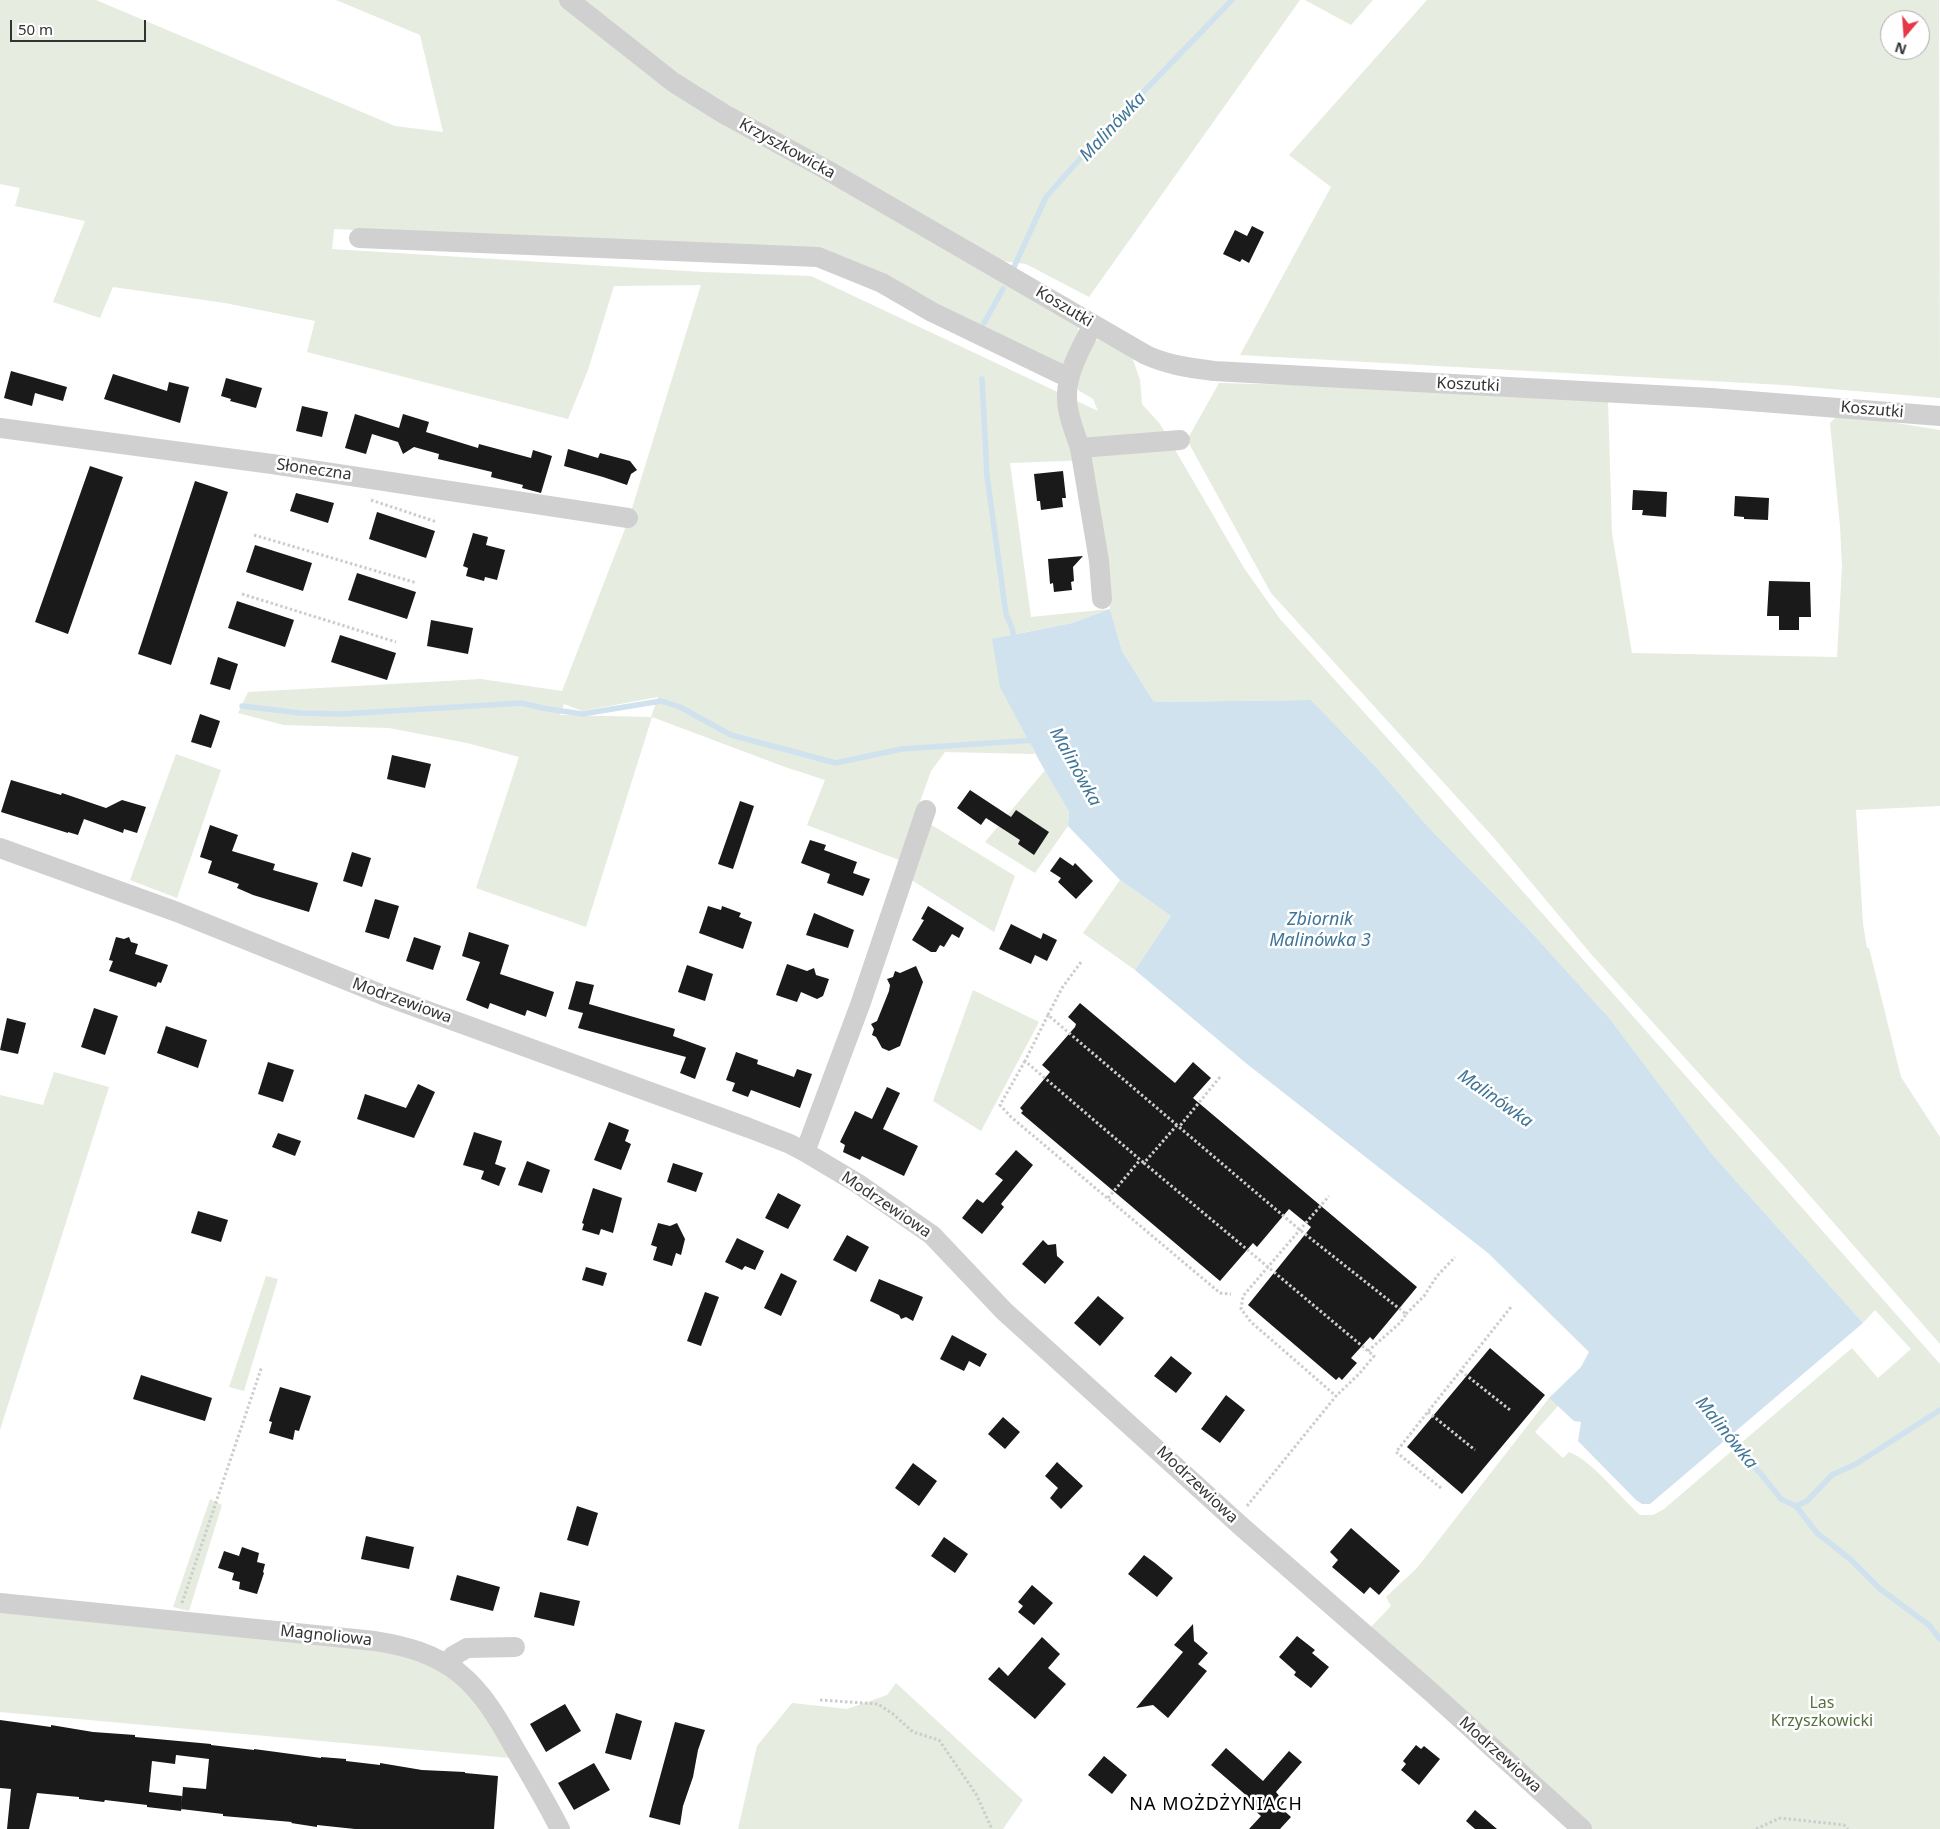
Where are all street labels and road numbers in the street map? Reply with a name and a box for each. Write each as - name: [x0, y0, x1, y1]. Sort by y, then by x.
- street label: Krzyszkowicka: [735, 115, 839, 183]
- street label: Koszutki: [1032, 283, 1096, 331]
- street label: Koszutki: [1436, 374, 1500, 396]
- street label: Koszutki: [1840, 398, 1904, 422]
- street label: Słoneczna: [275, 455, 353, 485]
- street label: Modrzewiowa: [350, 974, 454, 1028]
- street label: Modrzewiowa: [837, 1168, 935, 1242]
- street label: Modrzewiowa: [1152, 1442, 1242, 1528]
- street label: Magnoliowa: [279, 1622, 373, 1650]
- street label: Modrzewiowa: [1455, 1713, 1545, 1797]

